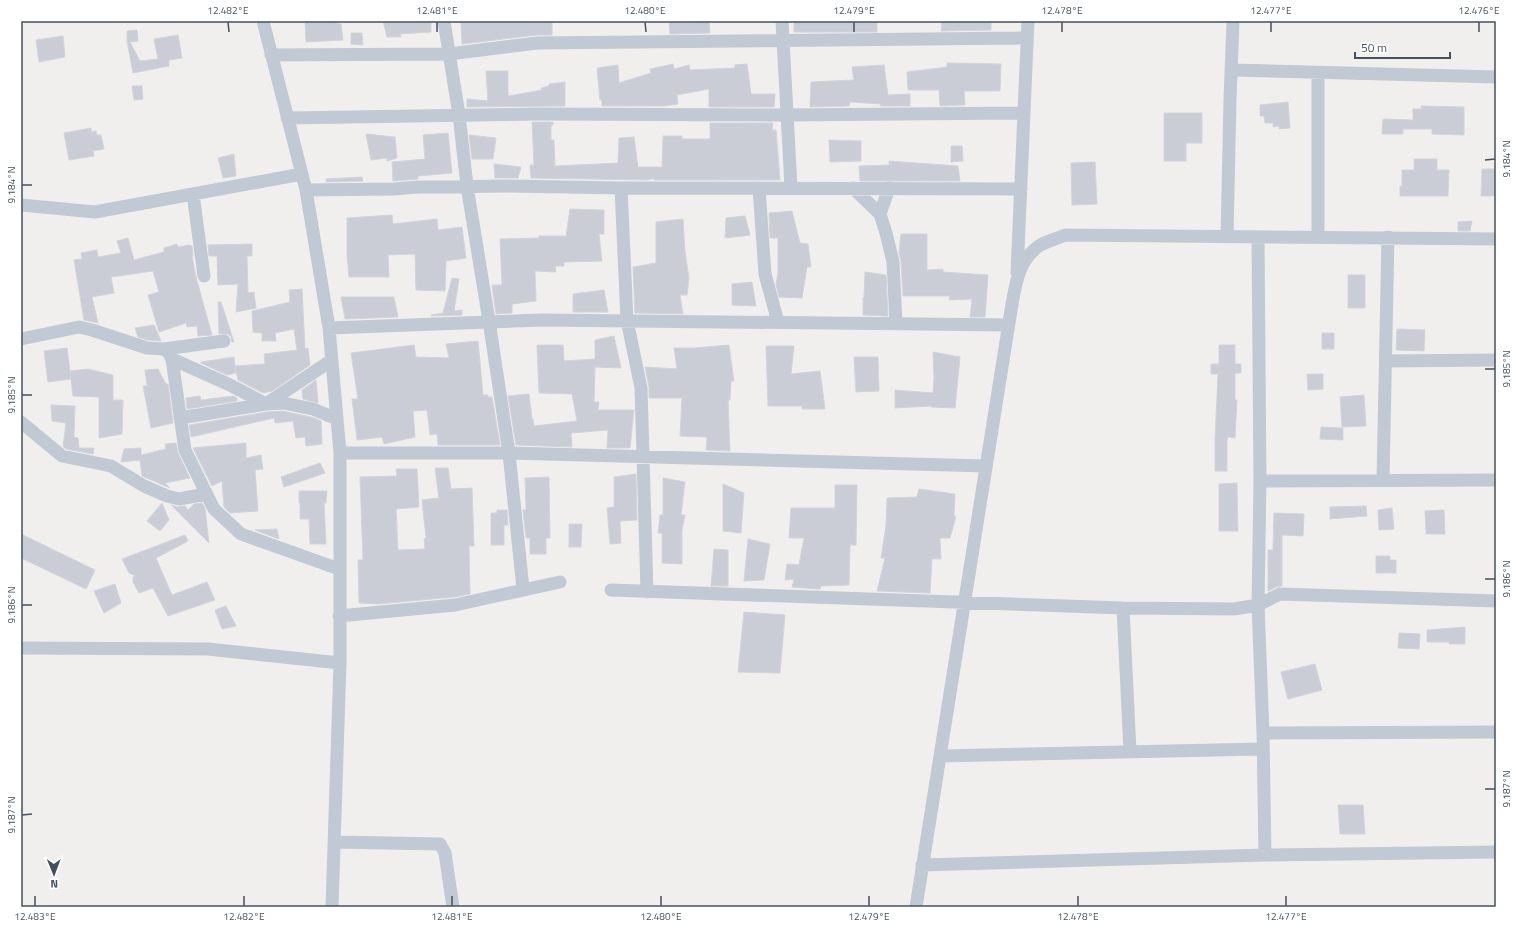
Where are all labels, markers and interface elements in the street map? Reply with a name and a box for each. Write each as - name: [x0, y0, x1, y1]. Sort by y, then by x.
- text: 12.482°E: [207, 3, 249, 18]
- text: 12.481°E: [416, 3, 458, 18]
- text: 12.480°E: [624, 3, 666, 18]
- text: 12.479°E: [833, 3, 875, 18]
- text: 12.478°E: [1041, 3, 1083, 18]
- text: 12.477°E: [1250, 3, 1292, 18]
- text: 12.476°E: [1458, 3, 1500, 18]
- scale bar: [1355, 34, 1450, 60]
- text: 50 m: [1361, 38, 1387, 57]
- text: 9.184°N: [1499, 141, 1514, 177]
- text: 9.184°N: [4, 167, 19, 203]
- text: 9.185°N: [1499, 351, 1514, 387]
- text: 9.185°N: [4, 377, 19, 413]
- text: 9.186°N: [1499, 561, 1514, 597]
- text: 9.186°N: [4, 587, 19, 623]
- text: 9.187°N: [1499, 771, 1514, 807]
- text: 9.187°N: [4, 797, 19, 833]
- north arrow: [34, 854, 74, 894]
- text: N: [50, 876, 58, 892]
- text: 12.483°E: [14, 909, 56, 924]
- text: 12.482°E: [223, 909, 265, 924]
- text: 12.481°E: [431, 909, 473, 924]
- text: 12.480°E: [640, 909, 682, 924]
- text: 12.479°E: [848, 909, 890, 924]
- text: 12.478°E: [1057, 909, 1099, 924]
- text: 12.477°E: [1265, 909, 1307, 924]

